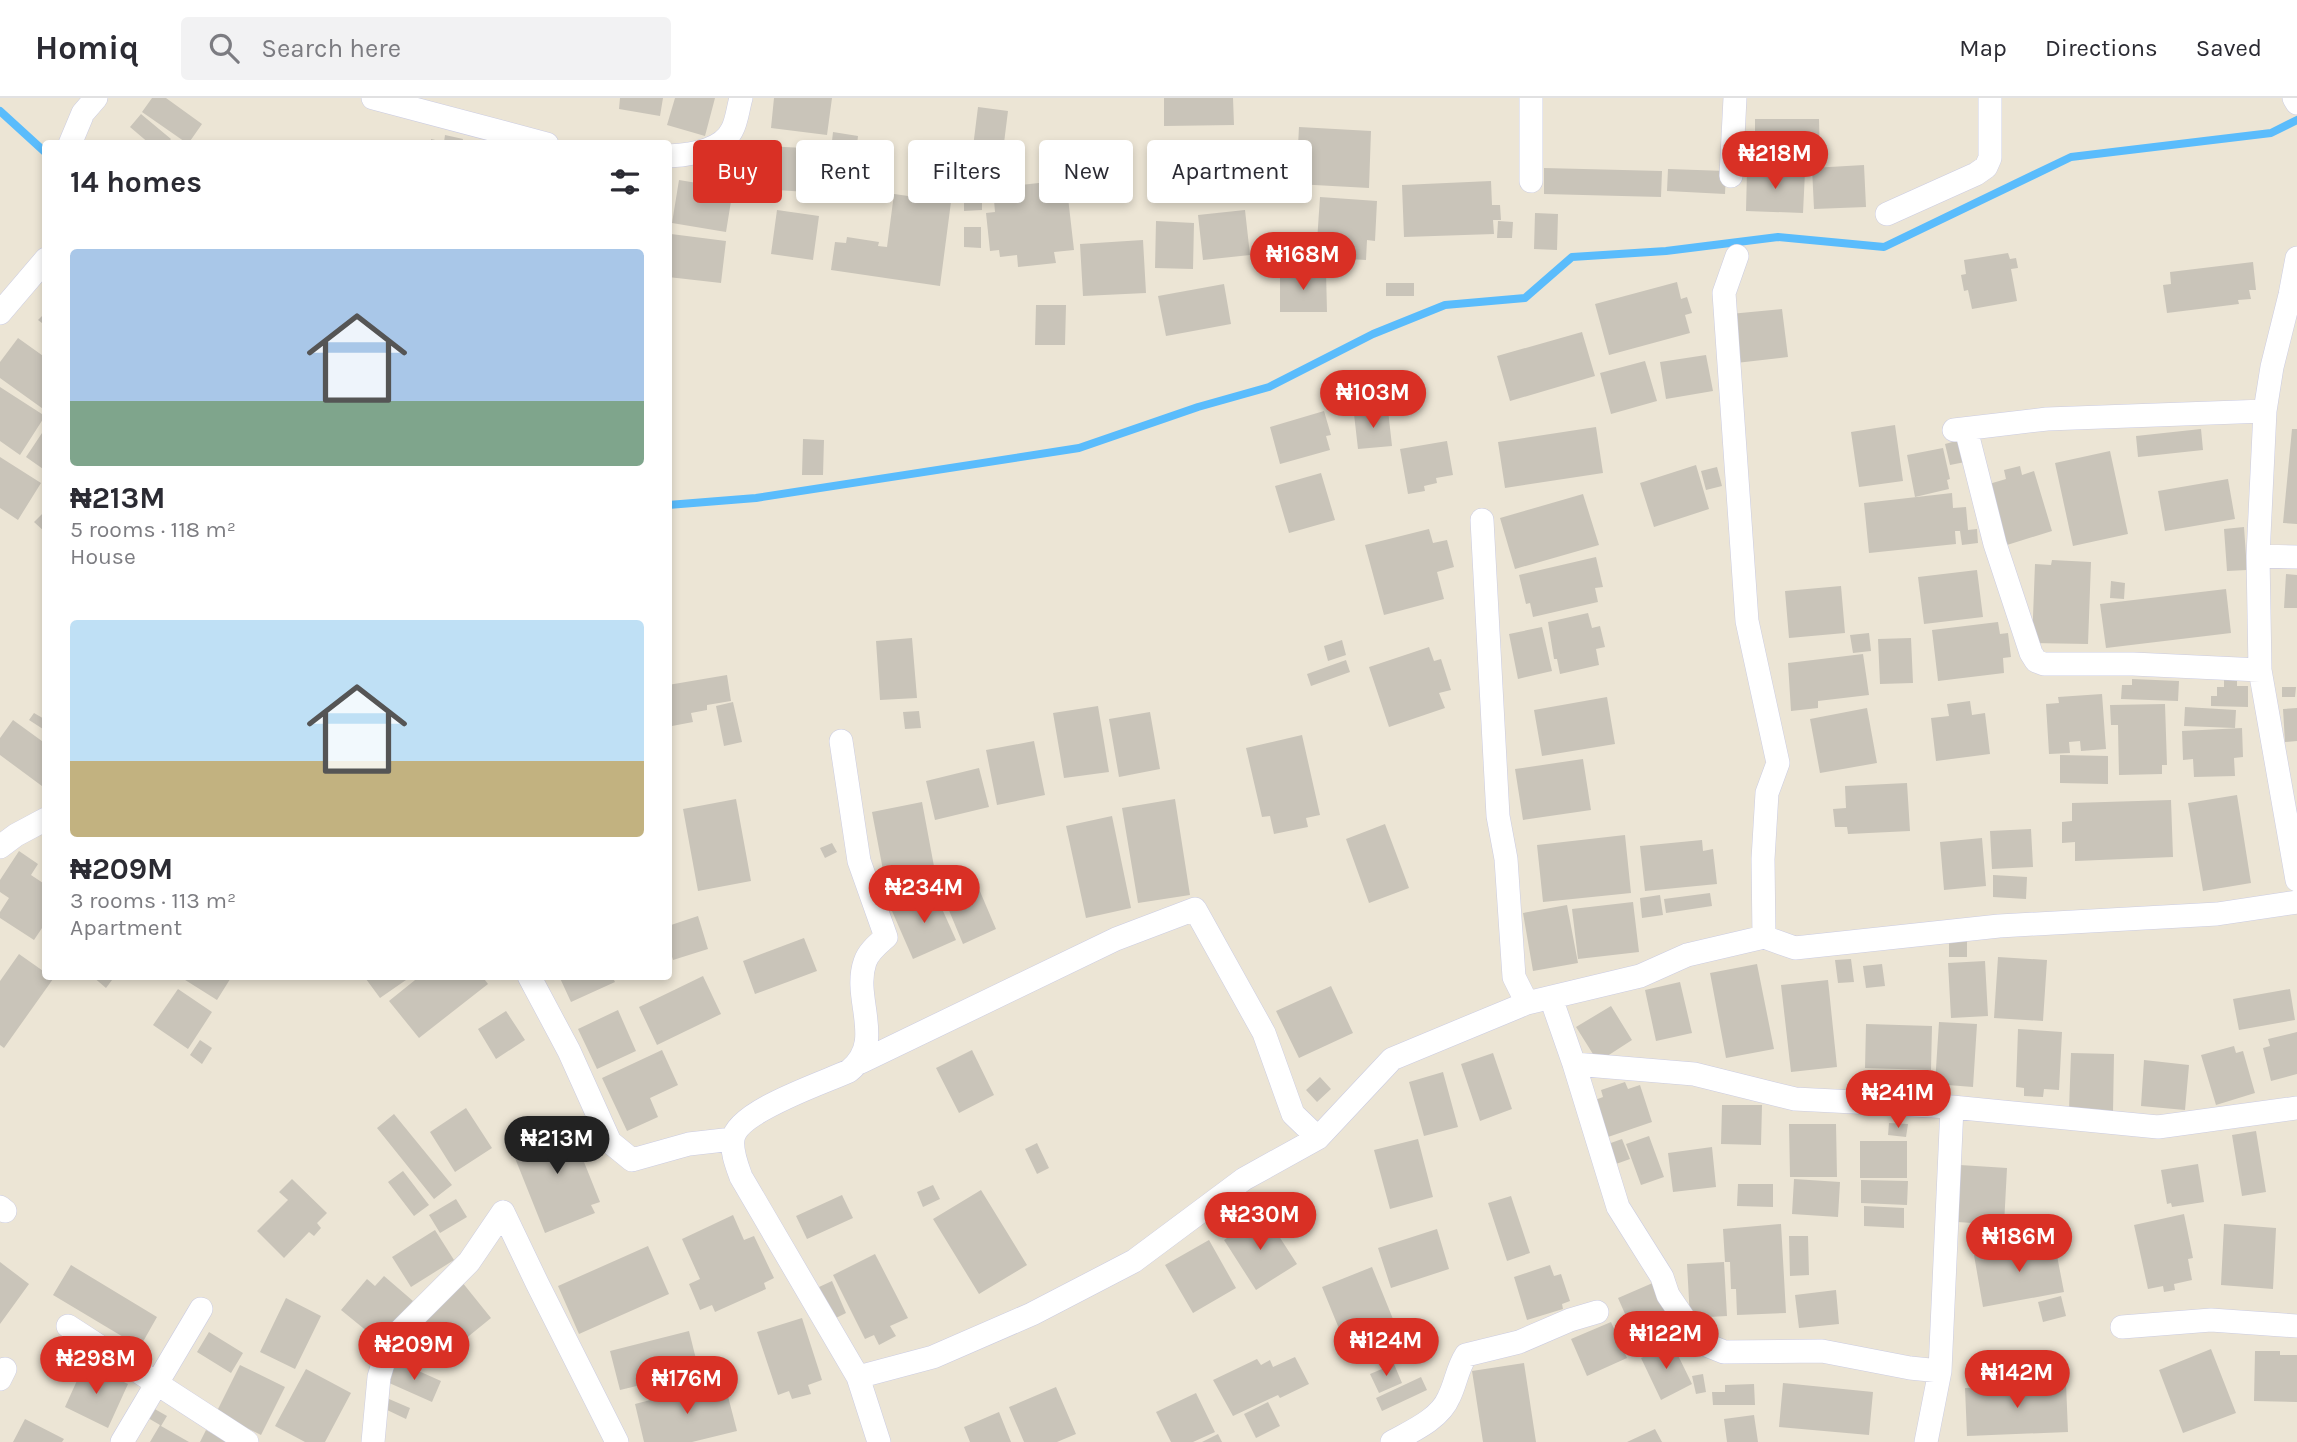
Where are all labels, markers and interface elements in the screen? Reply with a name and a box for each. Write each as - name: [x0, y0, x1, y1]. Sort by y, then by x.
- search box: [181, 17, 671, 80]
- text: Homiq: [35, 29, 139, 67]
- icon: search: [205, 29, 243, 67]
- text: Search here: [261, 33, 401, 64]
- text: Map: [1959, 34, 2007, 62]
- text: Directions: [2045, 34, 2158, 62]
- text: Saved: [2196, 34, 2262, 62]
- pin: ₦218M: [1726, 132, 1824, 191]
- chip: Buy: [693, 140, 782, 203]
- chip: Rent: [796, 140, 894, 203]
- chip: Filters: [908, 140, 1025, 203]
- chip: New: [1039, 140, 1133, 203]
- chip: Apartment: [1147, 140, 1312, 203]
- text: ₦218M: [1738, 140, 1812, 167]
- icon: filters: [606, 163, 644, 201]
- text: 14 homes: [70, 164, 202, 200]
- pin: ₦168M: [1254, 232, 1352, 292]
- text: ₦168M: [1266, 241, 1340, 268]
- icon: home: [294, 295, 420, 421]
- pin: ₦103M: [1324, 370, 1422, 430]
- text: ₦103M: [1336, 379, 1410, 406]
- text: ₦213M: [70, 480, 165, 516]
- text: 5 rooms · 118 m²: [70, 516, 236, 543]
- text: House: [70, 543, 136, 570]
- icon: home: [294, 666, 420, 792]
- text: ₦209M: [70, 851, 173, 887]
- pin: ₦234M: [875, 866, 973, 925]
- text: ₦234M: [885, 874, 963, 901]
- text: 3 rooms · 113 m²: [70, 887, 236, 914]
- text: Apartment: [70, 914, 182, 941]
- pin: ₦241M: [1849, 1070, 1947, 1130]
- text: ₦241M: [1862, 1079, 1934, 1106]
- pin: ₦213M: [508, 1116, 606, 1176]
- text: ₦213M: [520, 1125, 594, 1152]
- pin: ₦230M: [1211, 1192, 1309, 1252]
- text: ₦230M: [1220, 1201, 1300, 1228]
- pin: ₦186M: [1970, 1214, 2068, 1274]
- text: ₦186M: [1982, 1223, 2056, 1250]
- pin: ₦122M: [1617, 1312, 1715, 1371]
- pin: ₦124M: [1337, 1318, 1435, 1378]
- text: ₦122M: [1630, 1320, 1702, 1347]
- pin: ₦209M: [365, 1322, 463, 1382]
- text: ₦124M: [1350, 1327, 1422, 1354]
- text: ₦209M: [374, 1331, 454, 1358]
- pin: ₦298M: [47, 1336, 145, 1396]
- text: ₦298M: [56, 1345, 136, 1372]
- pin: ₦142M: [1968, 1350, 2066, 1410]
- pin: ₦176M: [638, 1356, 736, 1416]
- text: ₦142M: [1981, 1359, 2053, 1386]
- text: ₦176M: [652, 1365, 722, 1392]

